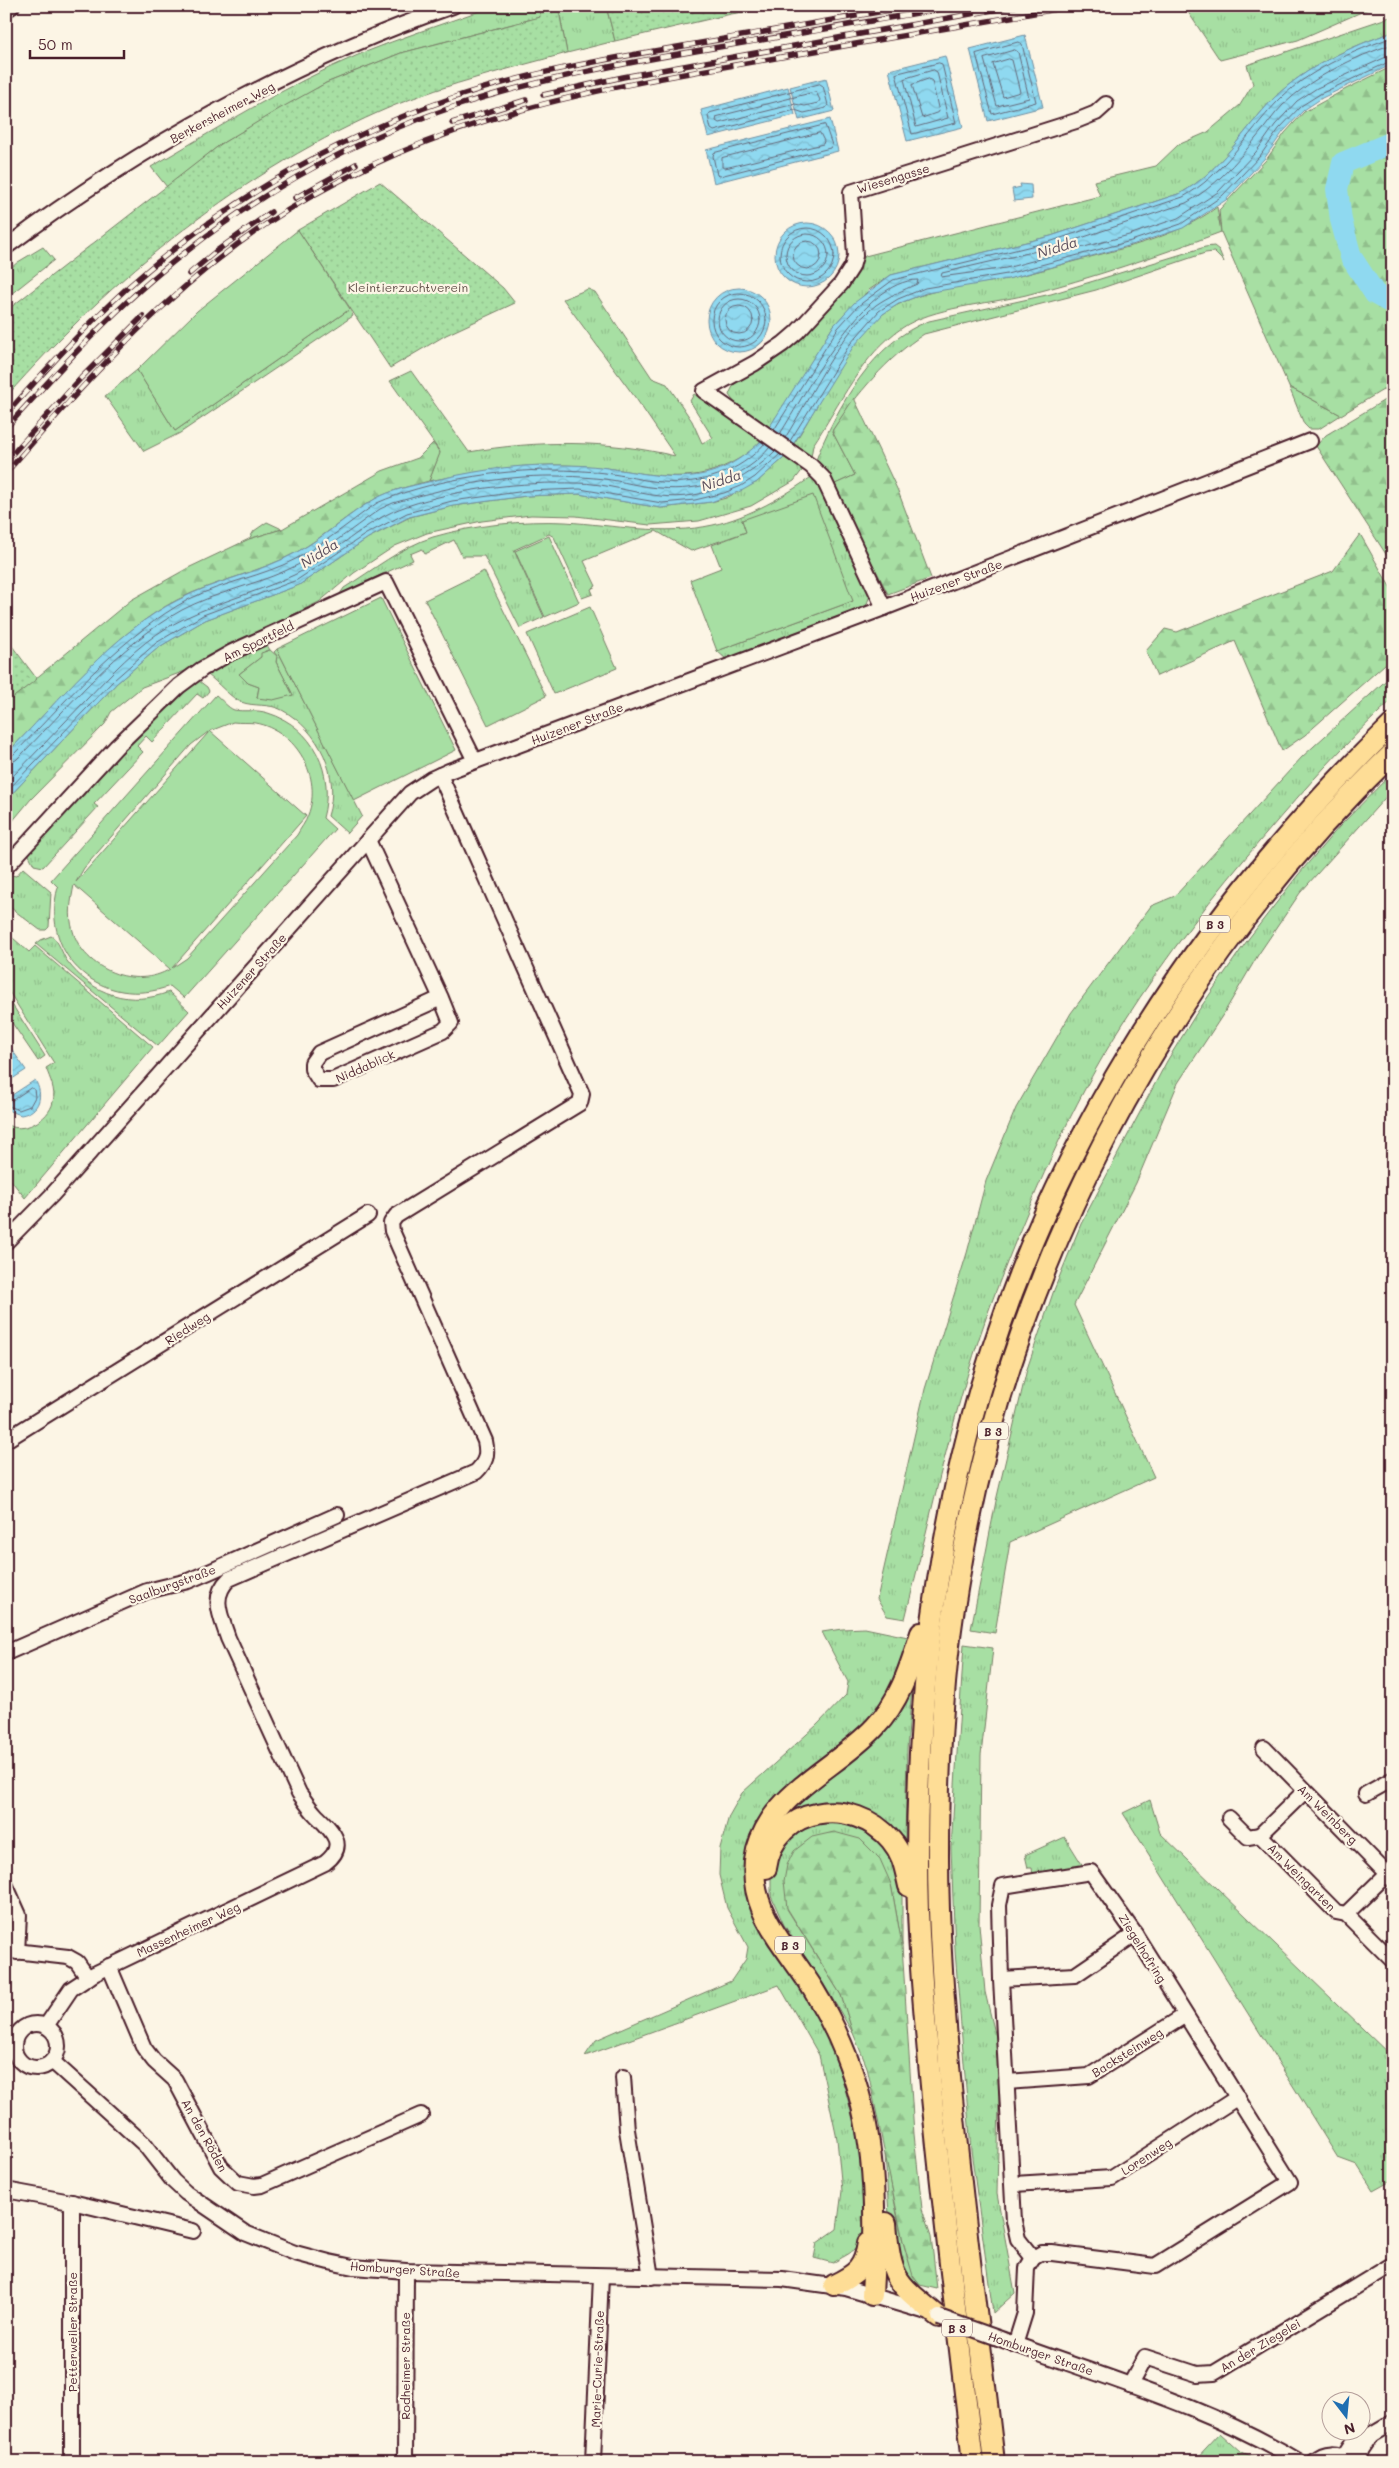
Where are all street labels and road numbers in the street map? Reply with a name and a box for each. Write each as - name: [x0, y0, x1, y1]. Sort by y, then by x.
- street label: Berkersheimer Weg: [167, 78, 277, 146]
- street label: Wiesengasse: [855, 159, 931, 197]
- street label: Huizener Straße: [908, 555, 1004, 605]
- street label: Am Sportfeld: [220, 617, 296, 665]
- street label: Huizener Straße: [529, 698, 625, 748]
- road number: B 3: [1200, 916, 1230, 932]
- street label: Huizener Straße: [212, 929, 290, 1013]
- street label: Niddablick: [333, 1046, 397, 1086]
- street label: Riedweg: [162, 1308, 213, 1348]
- road number: B 3: [978, 1422, 1008, 1440]
- street label: Saalburgstraße: [126, 1561, 218, 1607]
- street label: Am Weinberg: [1295, 1781, 1361, 1847]
- street label: Am Weingarten: [1265, 1840, 1339, 1914]
- street label: Massenheimer Weg: [134, 1898, 242, 1960]
- street label: Ziegelhofring: [1115, 1911, 1171, 1986]
- road number: B 3: [775, 1936, 805, 1954]
- street label: Backsteinweg: [1088, 2024, 1166, 2080]
- street label: An den Röden: [178, 2096, 232, 2174]
- street label: Lorenweg: [1118, 2134, 1174, 2178]
- street label: Homburger Straße: [349, 2257, 461, 2281]
- street label: Petterweiler Straße: [64, 2272, 80, 2392]
- street label: Marie-Curie-Straße: [587, 2310, 607, 2428]
- street label: Rodheimer Straße: [397, 2312, 413, 2420]
- street label: An der Ziegelei: [1217, 2315, 1303, 2375]
- road number: B 3: [942, 2320, 972, 2336]
- street label: Homburger Straße: [986, 2327, 1096, 2379]

